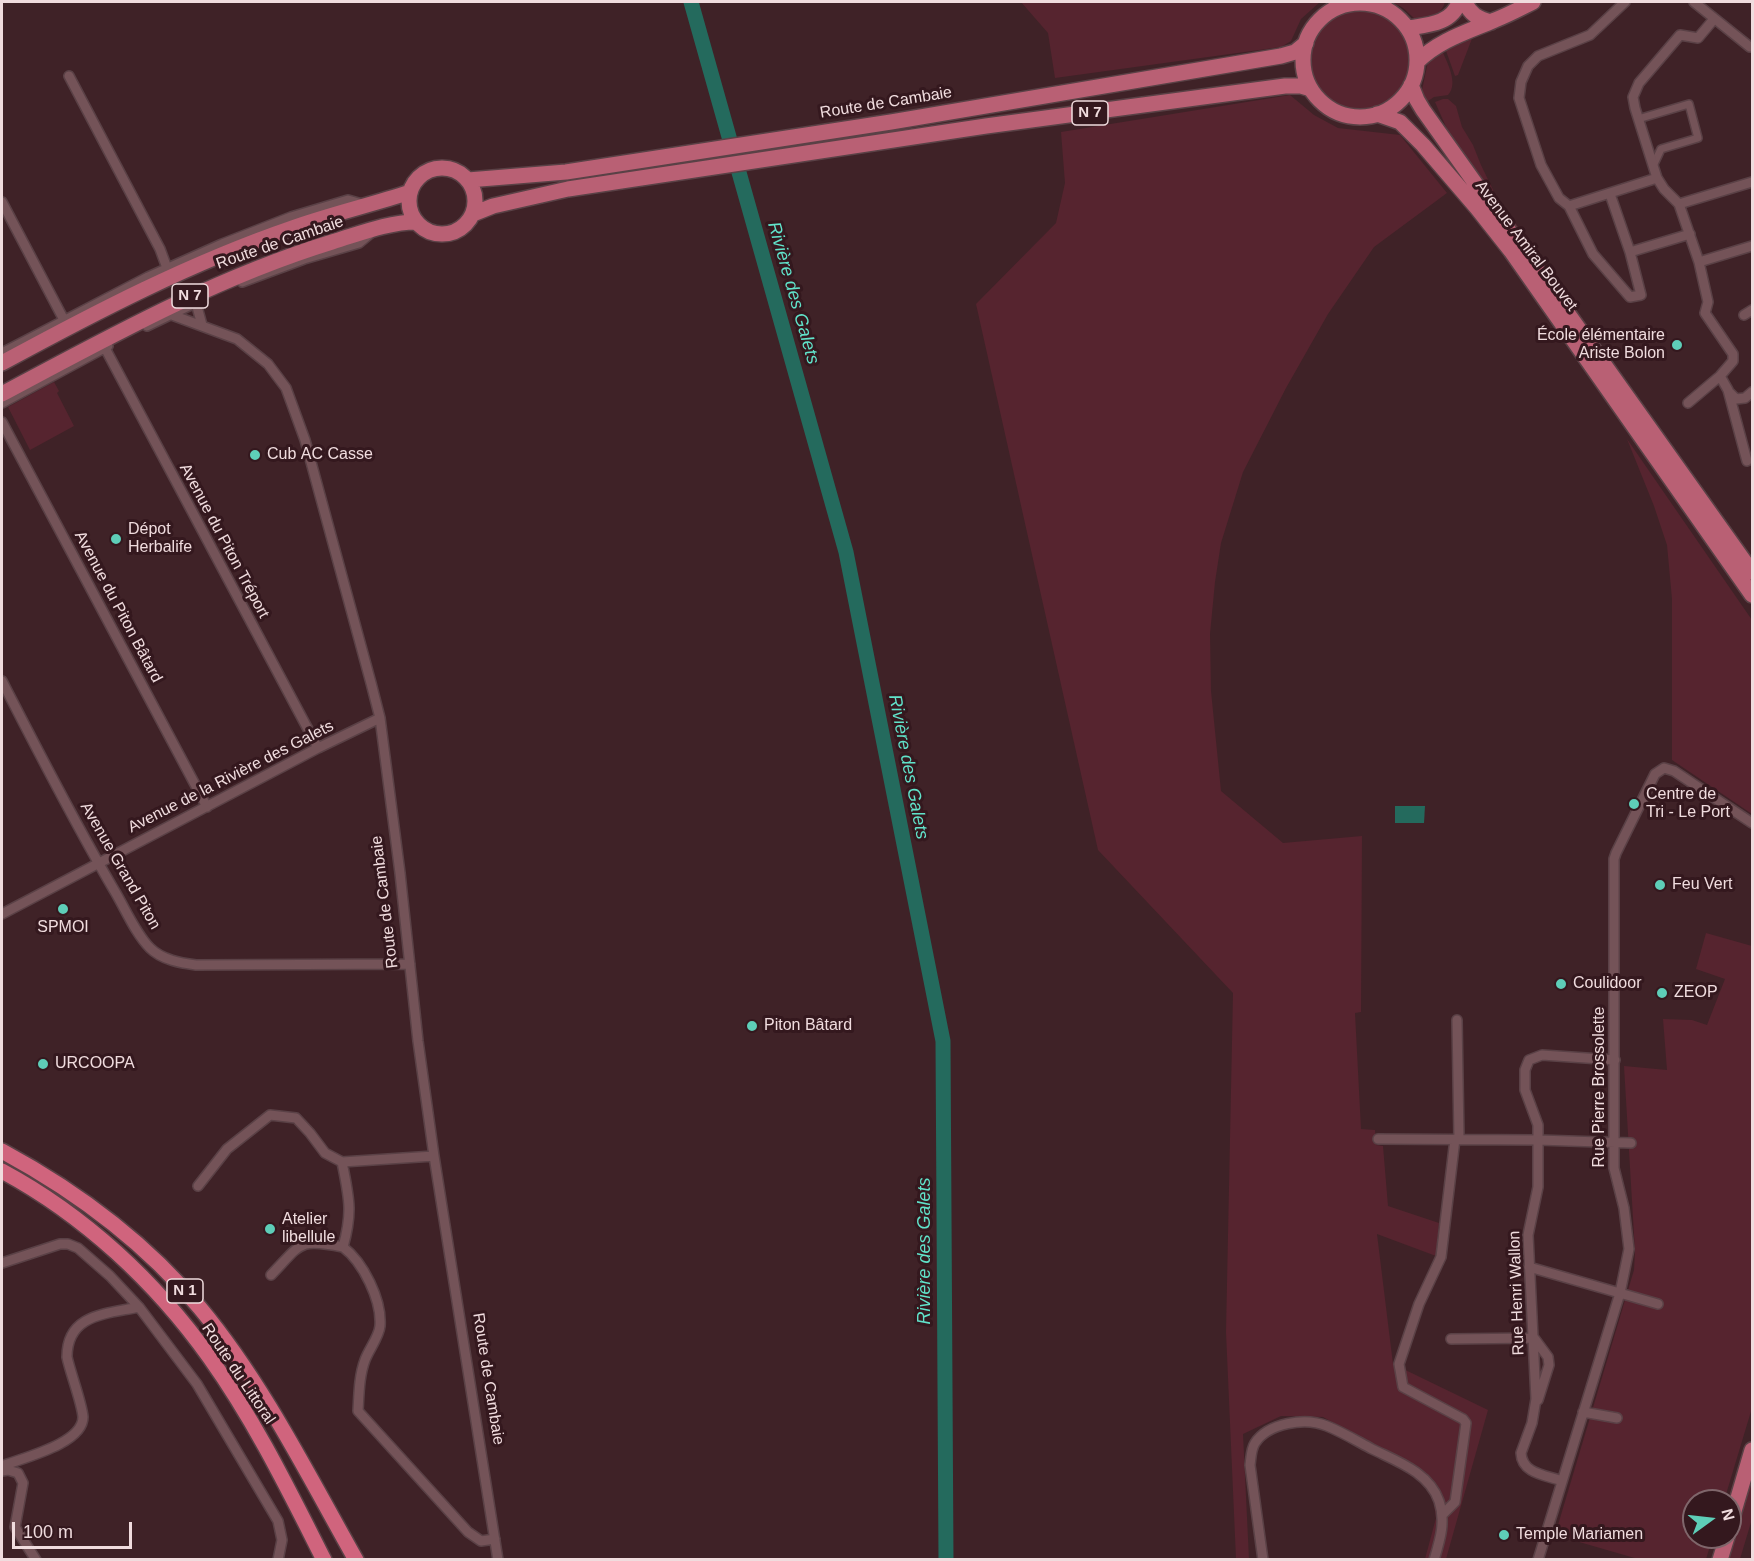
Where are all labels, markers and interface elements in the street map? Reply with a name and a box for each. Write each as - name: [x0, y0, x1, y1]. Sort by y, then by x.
- street label: Route de Cambaie: [819, 83, 953, 123]
- road number: N 7: [1072, 101, 1108, 125]
- street label: Avenue Amiral Bouvet: [1471, 177, 1581, 315]
- street label: Route de Cambaie: [214, 212, 346, 274]
- water label: Rivière des Galets: [762, 219, 824, 367]
- road number: N 7: [172, 284, 208, 308]
- place label: École élémentaire Ariste Bolon: [1537, 326, 1665, 364]
- marker: École élémentaire Ariste Bolon: [1670, 338, 1684, 352]
- place label: Cub AC Casse: [267, 445, 373, 465]
- marker: Cub AC Casse: [248, 448, 262, 462]
- street label: Avenue du Piton Tréport: [175, 460, 273, 622]
- place label: Dépot Herbalife: [128, 520, 192, 558]
- street label: Avenue du Piton Bâtard: [70, 528, 166, 686]
- marker: Dépot Herbalife: [109, 532, 123, 546]
- water label: Rivière des Galets: [883, 693, 933, 841]
- street label: Avenue de la Rivière des Galets: [125, 717, 337, 837]
- place label: Centre de Tri - Le Port: [1646, 785, 1730, 823]
- marker: Centre de Tri - Le Port: [1627, 797, 1641, 811]
- street label: Avenue Grand Piton: [76, 799, 164, 933]
- street label: Route de Cambaie: [367, 835, 403, 969]
- place label: Feu Vert: [1672, 875, 1732, 895]
- marker: Feu Vert: [1653, 878, 1667, 892]
- marker: SPMOI: [56, 902, 70, 916]
- place label: SPMOI: [37, 918, 89, 938]
- place label: Coulidoor: [1573, 974, 1641, 994]
- marker: Coulidoor: [1554, 977, 1568, 991]
- place label: ZEOP: [1674, 983, 1718, 1003]
- marker: ZEOP: [1655, 986, 1669, 1000]
- street label: Rue Pierre Brossolette: [1590, 1007, 1610, 1167]
- place label: Piton Bâtard: [764, 1016, 852, 1036]
- marker: Piton Bâtard: [745, 1019, 759, 1033]
- place label: URCOOPA: [55, 1054, 135, 1074]
- marker: URCOOPA: [36, 1057, 50, 1071]
- water label: Rivière des Galets: [914, 1177, 936, 1325]
- place label: Atelier libellule: [282, 1210, 335, 1248]
- marker: Atelier libellule: [263, 1222, 277, 1236]
- street label: Rue Henri Wallon: [1505, 1230, 1529, 1356]
- road number: N 1: [167, 1279, 203, 1303]
- street label: Route de Cambaie: [468, 1312, 508, 1446]
- street label: Route du Littoral: [197, 1320, 279, 1428]
- north arrow: [1682, 1489, 1742, 1549]
- text: N: [1718, 1507, 1738, 1523]
- scale bar: [15, 1510, 135, 1548]
- text: 100 m: [23, 1522, 73, 1542]
- place label: Temple Mariamen: [1516, 1525, 1643, 1545]
- marker: Temple Mariamen: [1497, 1528, 1511, 1542]

